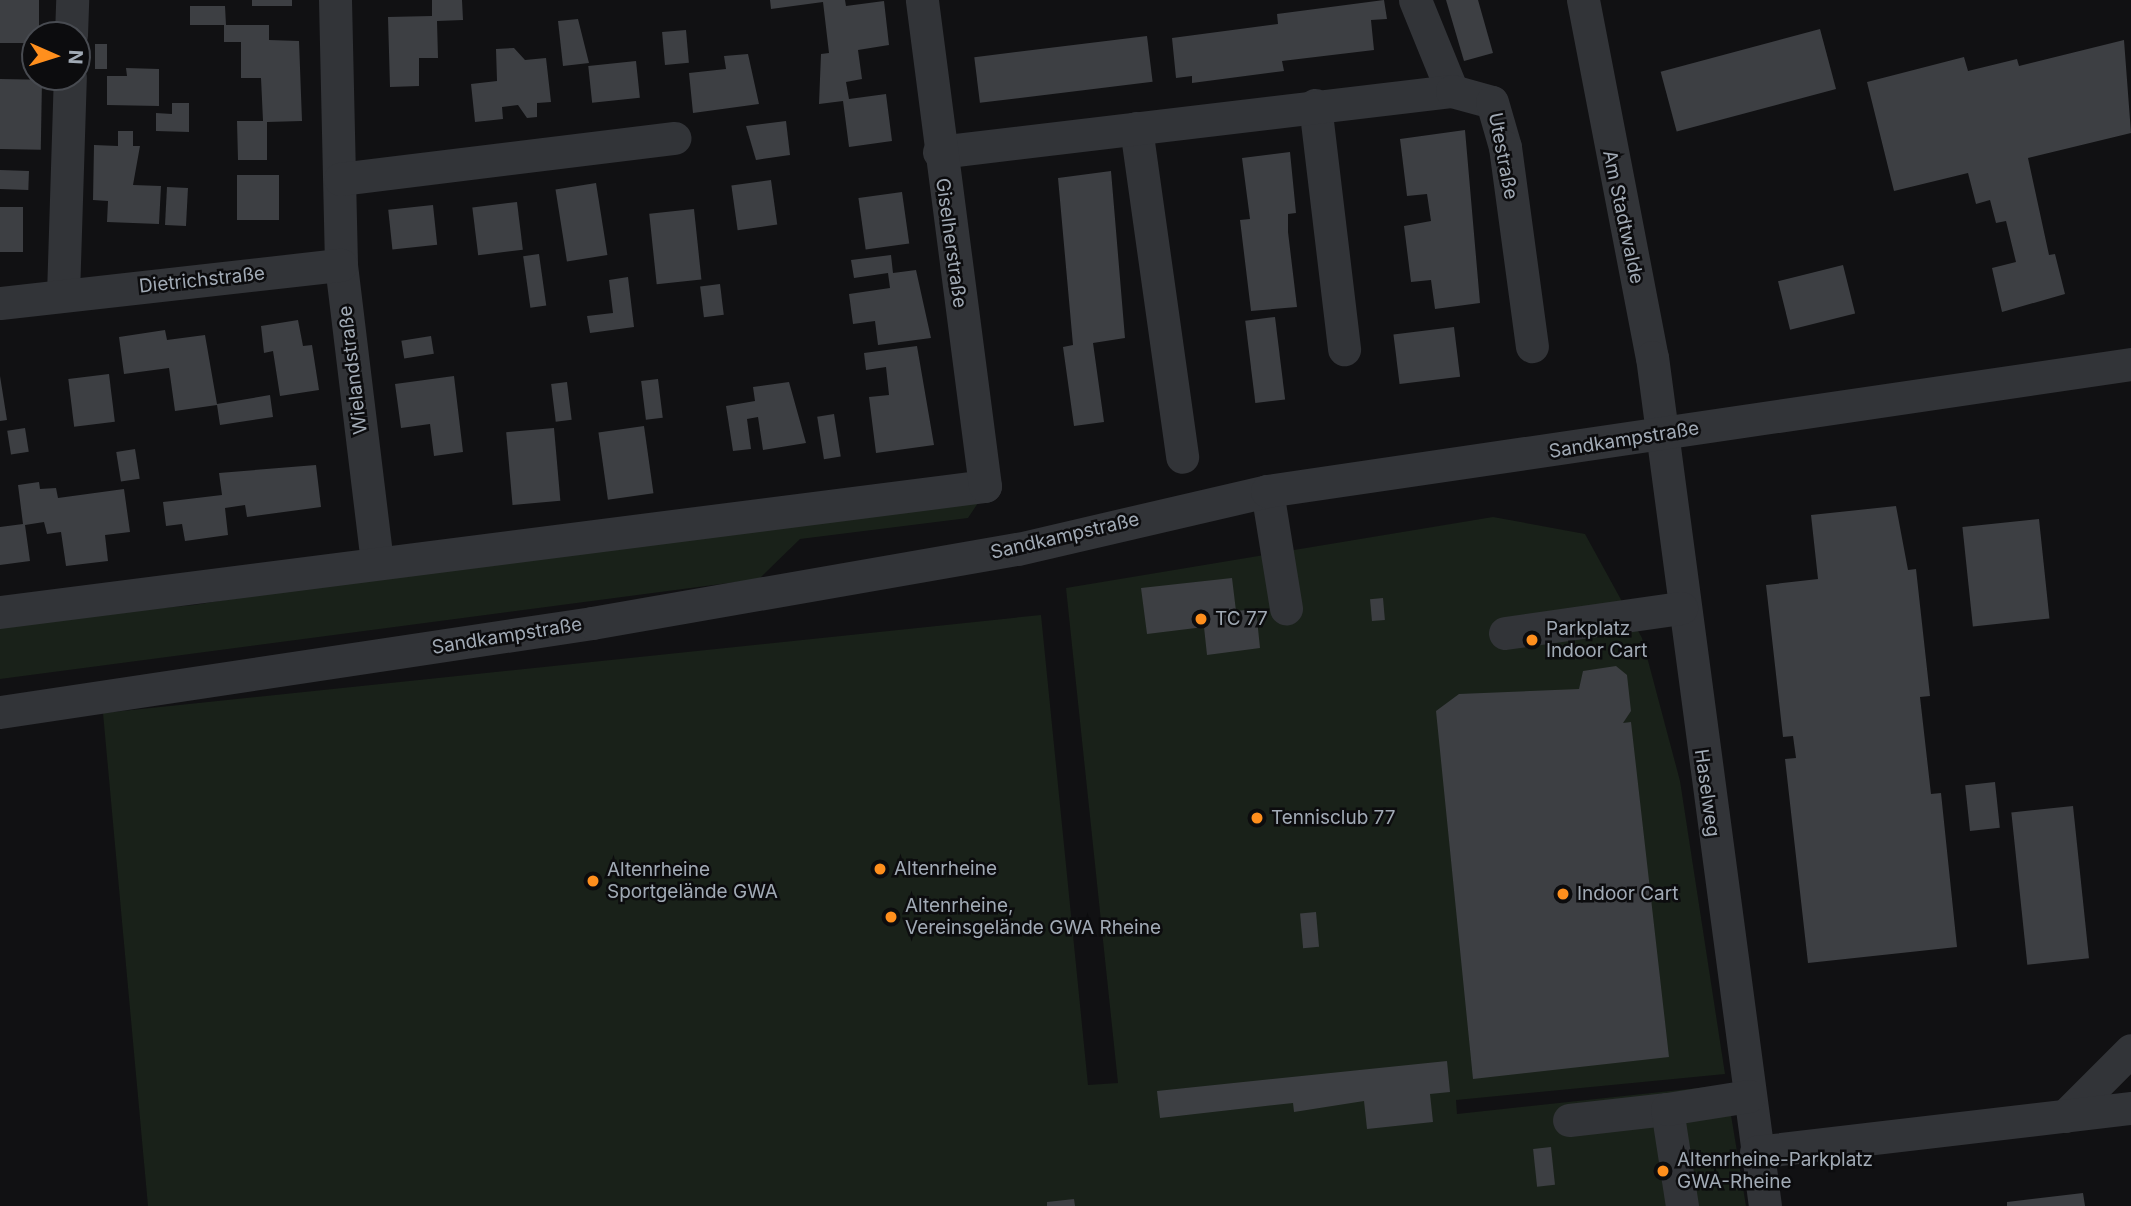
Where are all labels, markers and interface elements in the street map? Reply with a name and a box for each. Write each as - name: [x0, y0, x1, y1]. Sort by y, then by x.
- north arrow: [21, 21, 91, 91]
- text: N: [64, 49, 87, 65]
- street label: Utestraße: [1483, 111, 1523, 201]
- street label: Am Stadtwalde: [1598, 148, 1648, 286]
- street label: Giselherstraße: [931, 177, 971, 309]
- street label: Dietrichstraße: [138, 262, 266, 298]
- street label: Wielandstraße: [334, 304, 372, 436]
- street label: Sandkampstraße: [1547, 417, 1701, 463]
- street label: Sandkampstraße: [988, 508, 1142, 564]
- place label: TC 77: [1215, 608, 1268, 630]
- marker: TC 77: [1193, 611, 1209, 627]
- street label: Sandkampstraße: [430, 613, 584, 659]
- place label: Parkplatz Indoor Cart: [1546, 618, 1647, 662]
- marker: Parkplatz Indoor Cart: [1524, 632, 1540, 648]
- street label: Haselweg: [1690, 748, 1724, 838]
- place label: Tennisclub 77: [1271, 807, 1395, 829]
- marker: Tennisclub 77: [1249, 810, 1265, 826]
- place label: Altenrheine: [894, 858, 997, 880]
- place label: Altenrheine Sportgelände GWA: [607, 859, 778, 903]
- marker: Altenrheine: [872, 861, 888, 877]
- marker: Altenrheine Sportgelände GWA: [585, 873, 601, 889]
- place label: Indoor Cart: [1577, 883, 1678, 905]
- marker: Indoor Cart: [1555, 886, 1571, 902]
- place label: Altenrheine, Vereinsgelände GWA Rheine: [905, 895, 1161, 939]
- marker: Altenrheine, Vereinsgelände GWA Rheine: [883, 909, 899, 925]
- place label: Altenrheine-Parkplatz GWA-Rheine: [1677, 1149, 1873, 1193]
- marker: Altenrheine-Parkplatz GWA-Rheine: [1655, 1163, 1671, 1179]

